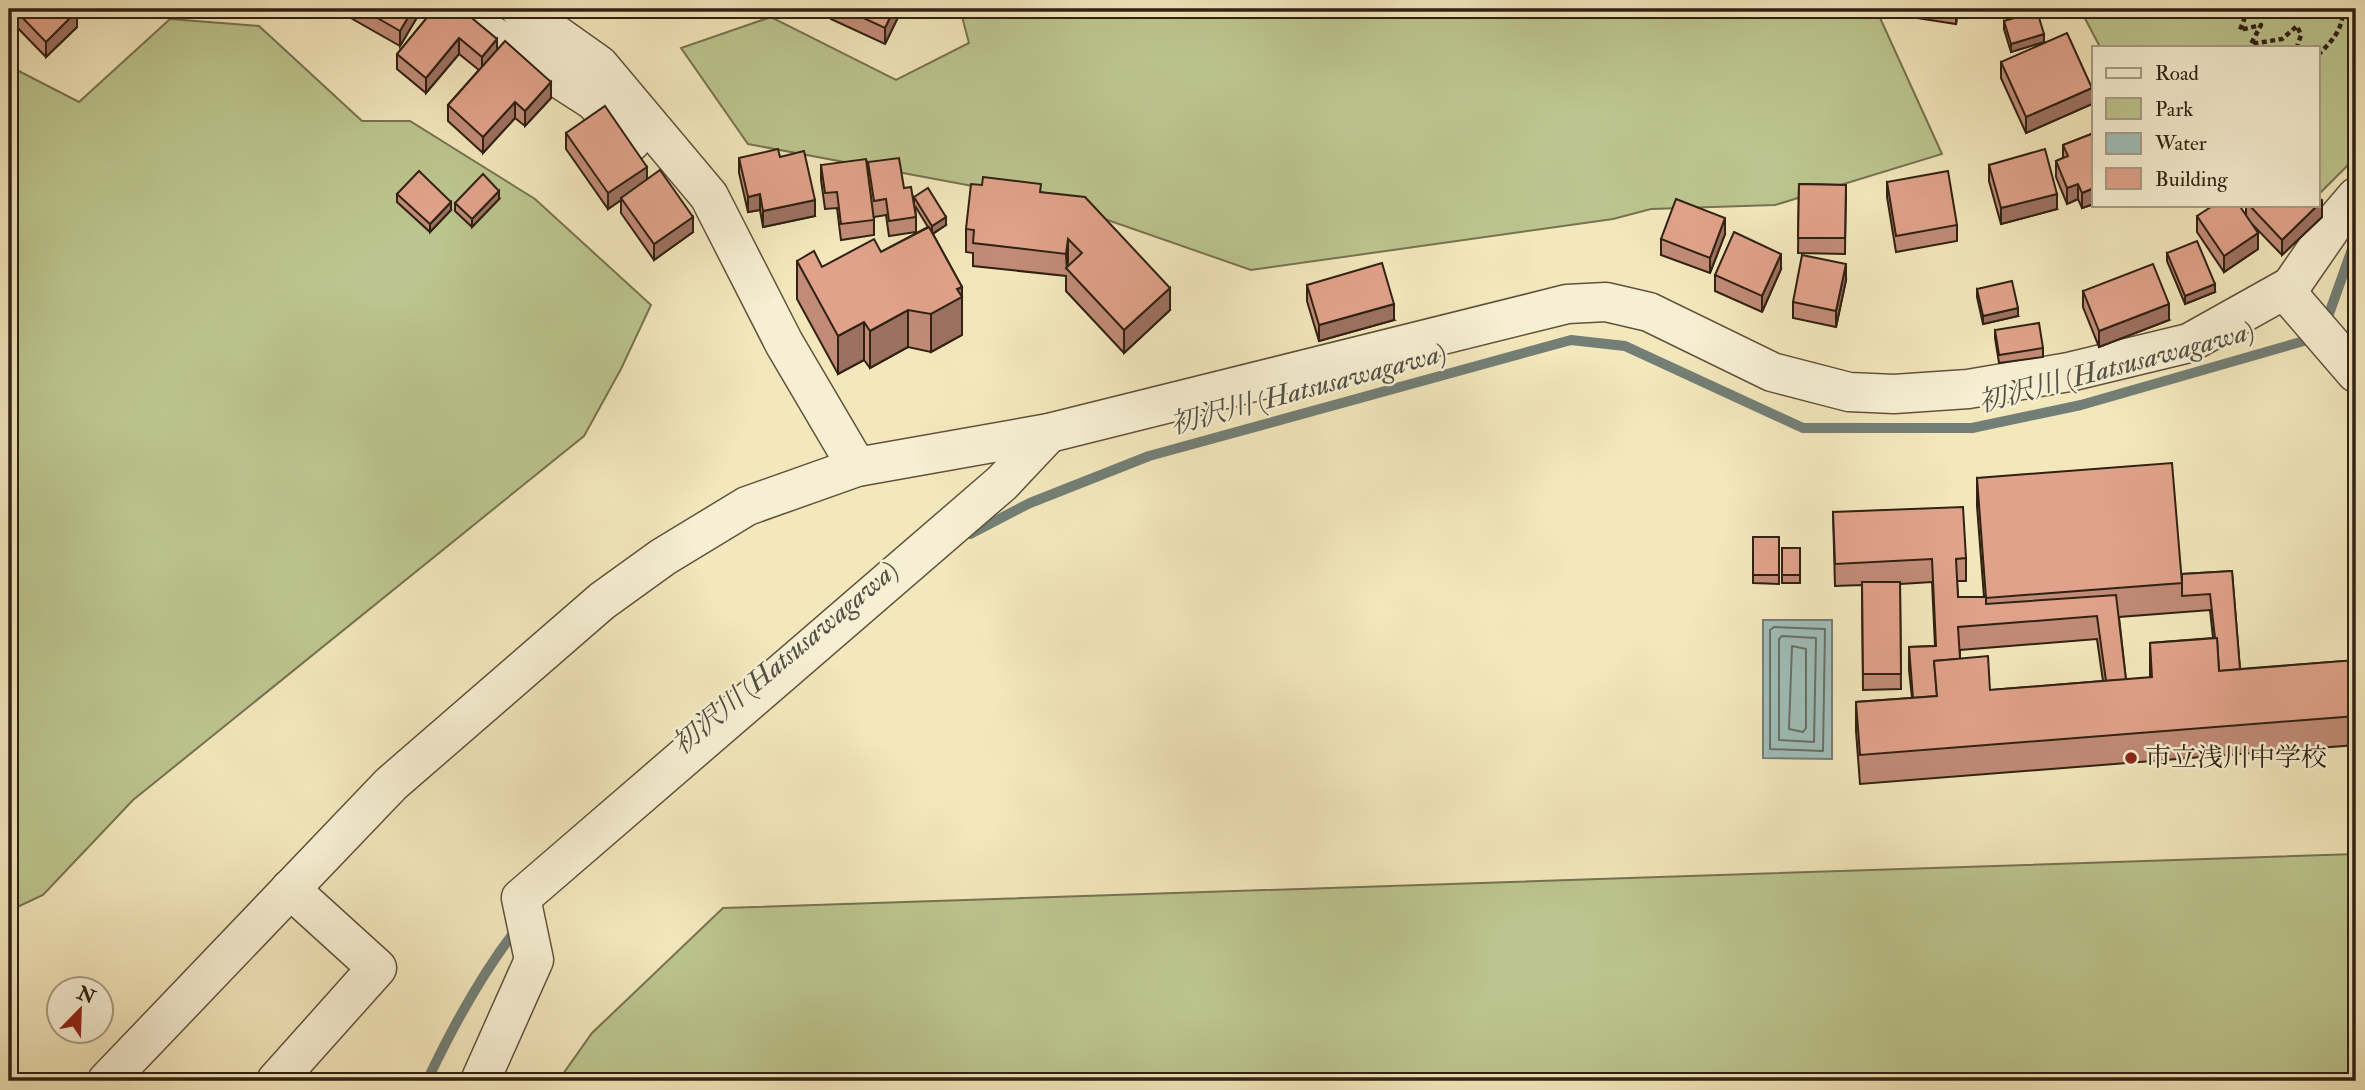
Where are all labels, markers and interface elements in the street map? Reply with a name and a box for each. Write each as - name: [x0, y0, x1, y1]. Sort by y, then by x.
- legend: [2092, 46, 2320, 206]
- text: Road: [2155, 60, 2200, 87]
- text: Park: [2155, 96, 2193, 123]
- text: Water: [2154, 130, 2207, 157]
- text: Building: [2155, 166, 2228, 193]
- water label: 初沢川 (Hatsusawagawa): [1974, 313, 2258, 421]
- water label: 初沢川 (Hatsusawagawa): [1166, 335, 1450, 443]
- water label: 初沢川 (Hatsusawagawa): [665, 553, 905, 763]
- place label: 市立浅川中学校: [2145, 742, 2327, 774]
- marker: 市立浅川中学校: [2123, 750, 2139, 766]
- north arrow: [46, 974, 116, 1044]
- text: N: [73, 981, 100, 1010]

